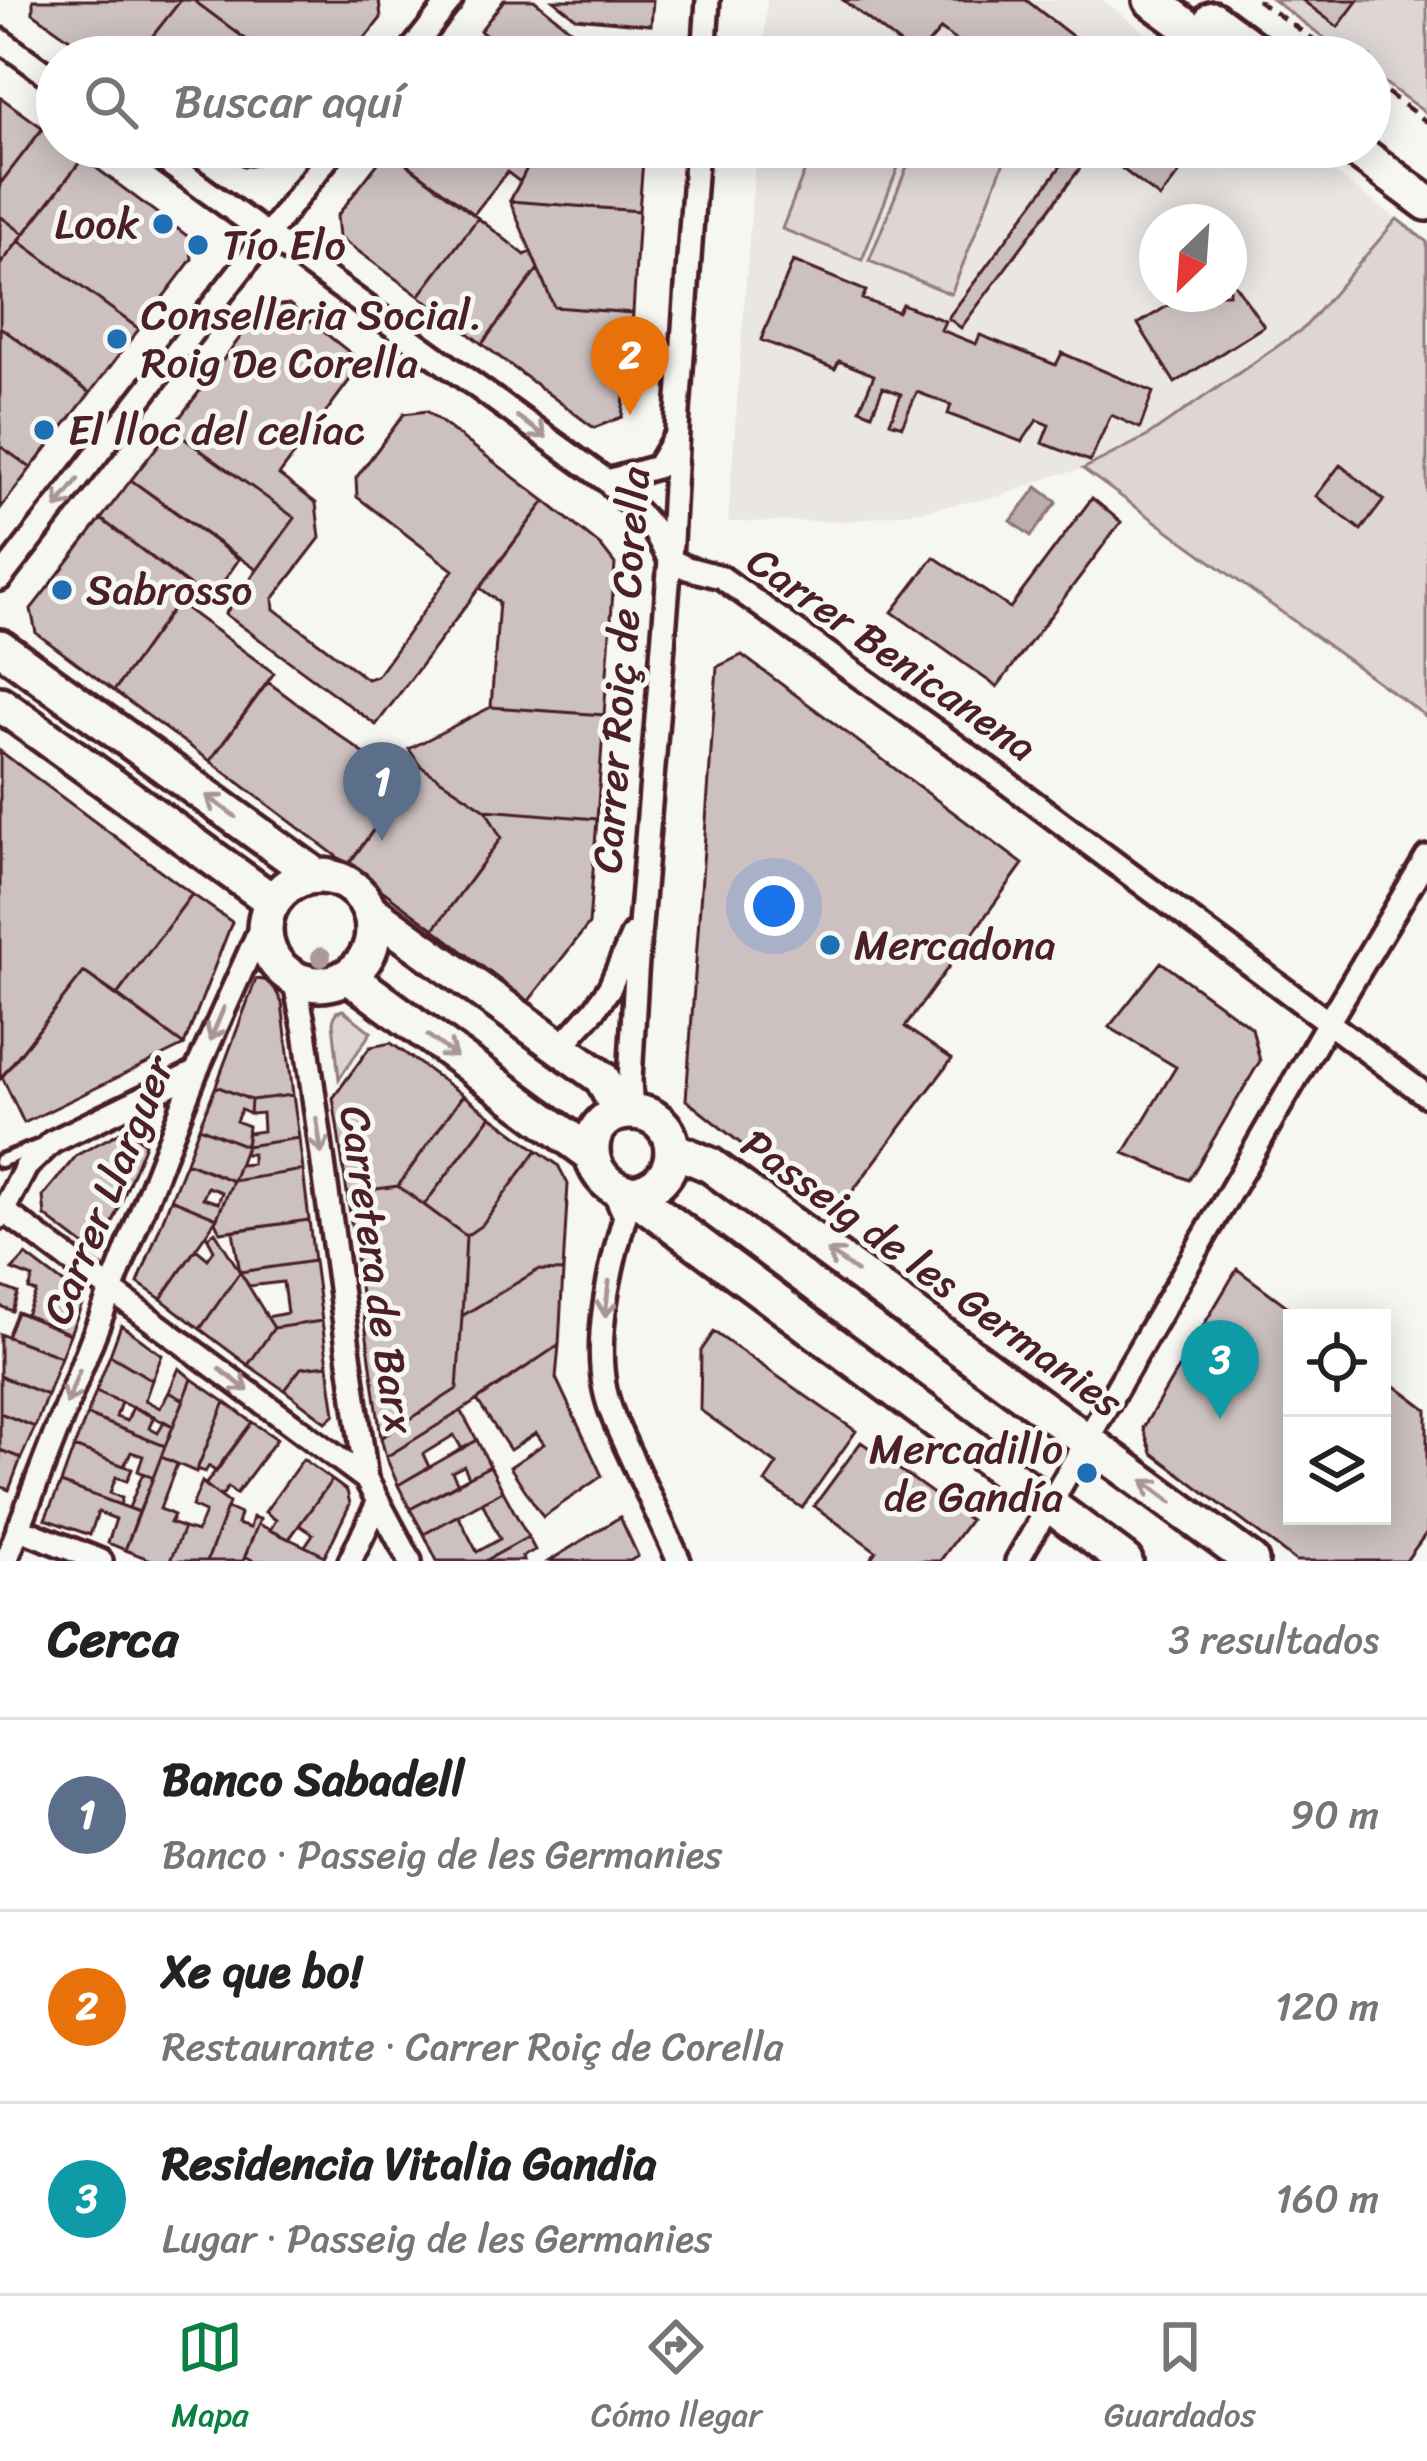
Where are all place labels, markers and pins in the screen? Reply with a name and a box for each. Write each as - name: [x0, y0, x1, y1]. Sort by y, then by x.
- place label: Look: [55, 187, 140, 261]
- place label: Tío Elo: [222, 208, 346, 282]
- marker: Look: [150, 211, 176, 237]
- marker: Tío Elo: [185, 232, 211, 258]
- place label: Conselleria Social. Roig De Corella: [141, 278, 483, 400]
- pin: 2: [591, 316, 669, 415]
- marker: Conselleria Social. Roig De Corella: [104, 326, 130, 352]
- place label: El lloc del celíac: [68, 393, 365, 467]
- marker: El lloc del celíac: [31, 417, 57, 443]
- place label: Sabrosso: [86, 553, 252, 627]
- marker: Sabrosso: [49, 577, 75, 603]
- pin: 1: [343, 742, 421, 841]
- place label: Mercadona: [854, 908, 1056, 982]
- marker: Mercadona: [817, 932, 843, 958]
- pin: 3: [1181, 1320, 1259, 1419]
- place label: Mercadillo de Gandía: [869, 1412, 1063, 1534]
- marker: Mercadillo de Gandía: [1074, 1460, 1100, 1486]

